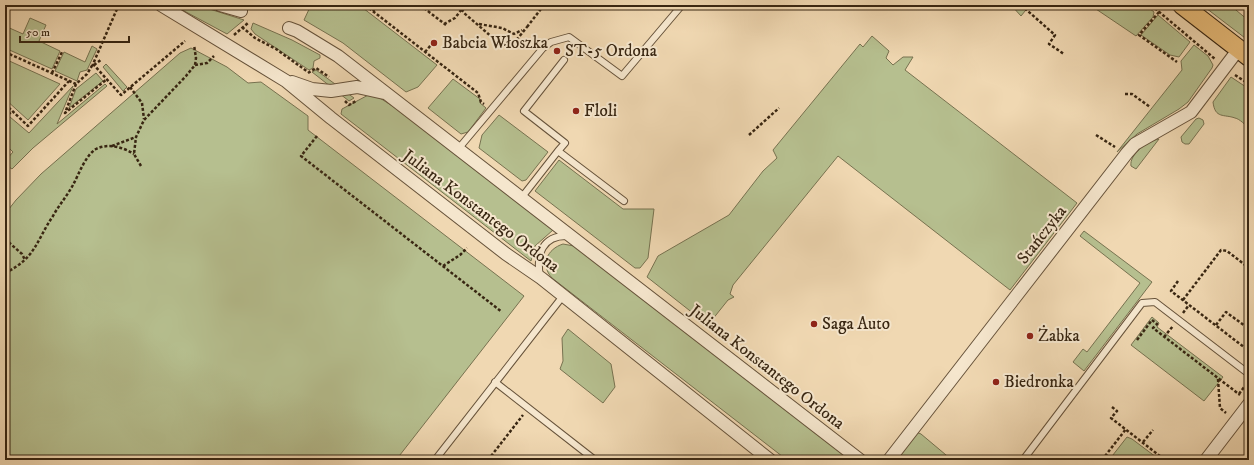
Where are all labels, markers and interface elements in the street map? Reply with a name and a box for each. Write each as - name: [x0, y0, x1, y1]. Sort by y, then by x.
- scale bar: [20, 18, 129, 44]
- text: 50 m: [26, 25, 50, 40]
- place label: Babcia Włoszka: [442, 32, 549, 54]
- marker: Babcia Włoszka: [429, 38, 439, 48]
- place label: ST-5 Ordona: [565, 40, 658, 62]
- marker: ST-5 Ordona: [552, 46, 562, 56]
- place label: Floli: [584, 100, 617, 122]
- marker: Floli: [571, 106, 581, 116]
- street label: Juliana Konstantego Ordona: [397, 144, 565, 278]
- street label: Stańczyka: [1012, 201, 1072, 269]
- street label: Juliana Konstantego Ordona: [683, 298, 850, 435]
- place label: Saga Auto: [822, 313, 890, 335]
- marker: Saga Auto: [809, 319, 819, 329]
- place label: Żabka: [1038, 325, 1080, 347]
- marker: Żabka: [1025, 331, 1035, 341]
- place label: Biedronka: [1004, 371, 1074, 393]
- marker: Biedronka: [991, 377, 1001, 387]

